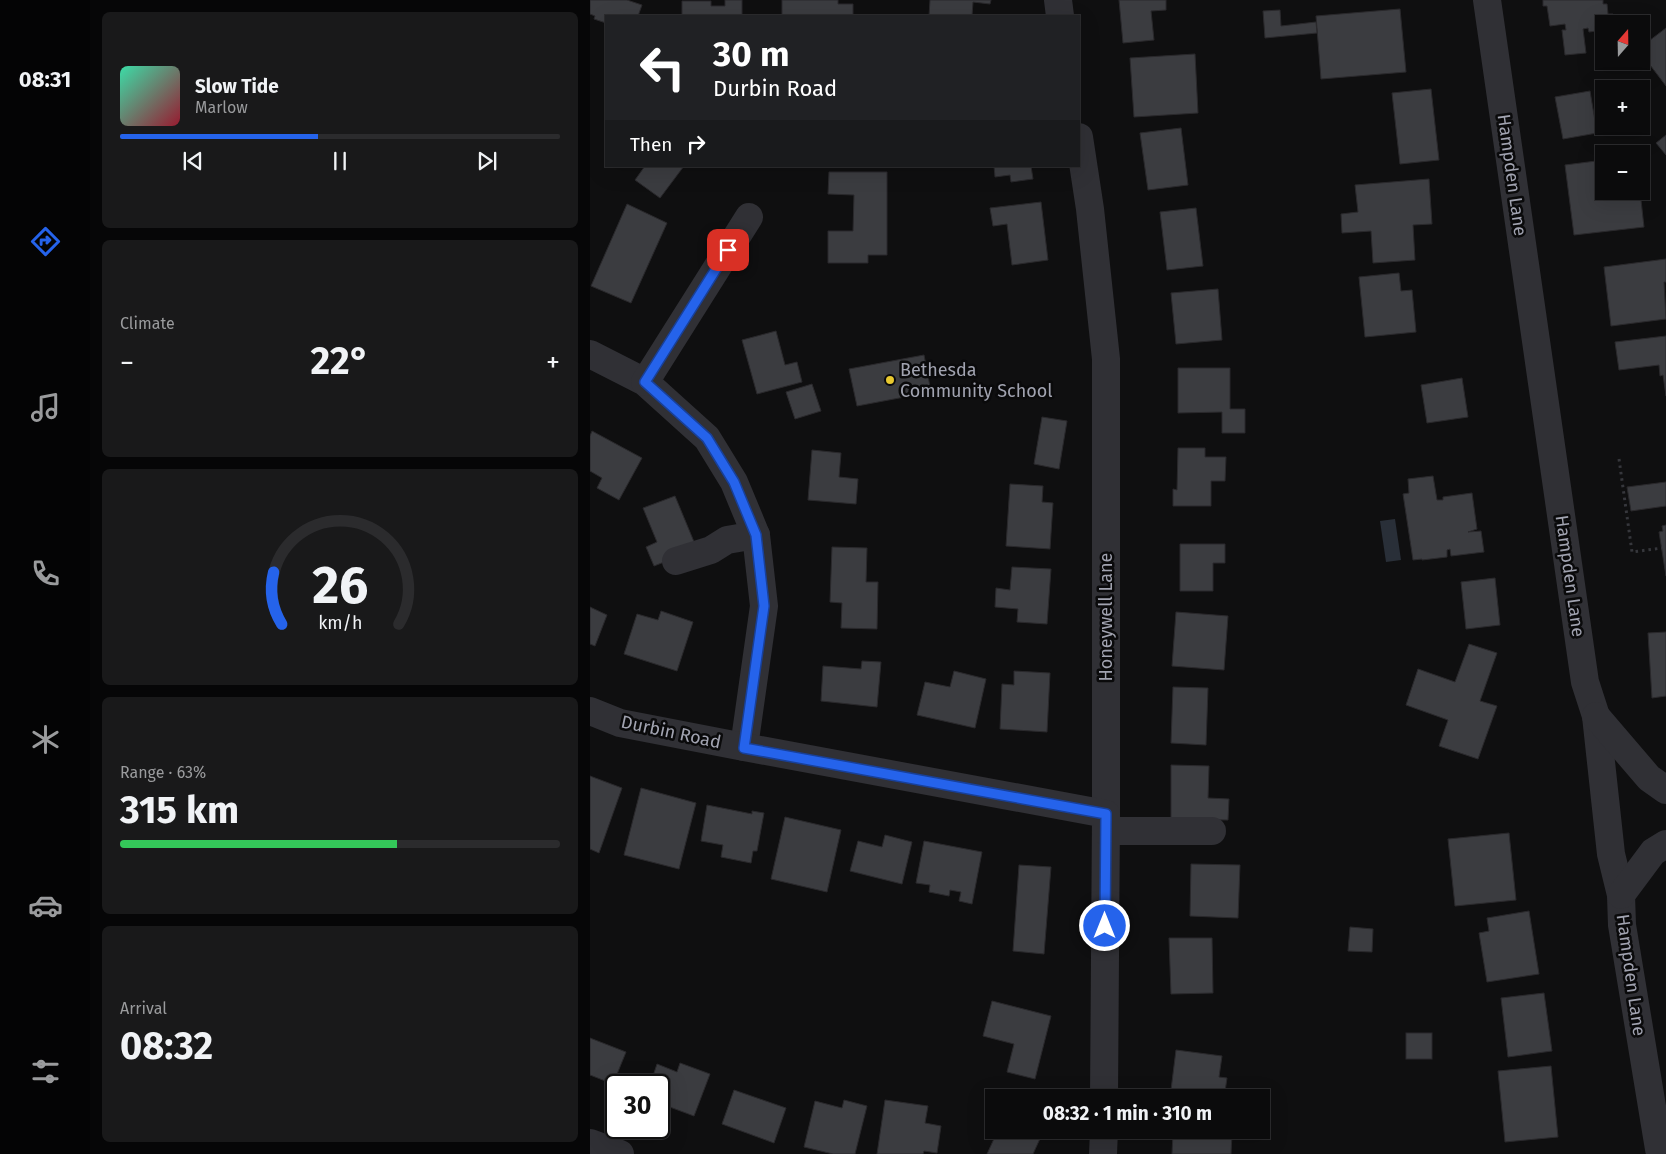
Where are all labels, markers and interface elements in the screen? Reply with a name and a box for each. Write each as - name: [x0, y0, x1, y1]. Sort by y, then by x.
- north arrow: [1595, 15, 1650, 70]
- map controls: [1595, 15, 1650, 200]
- text: 30 m: [713, 33, 790, 75]
- icon: left: [630, 35, 695, 100]
- text: 08:31: [19, 66, 71, 93]
- text: Slow Tide: [195, 75, 279, 98]
- text: Durbin Road: [713, 75, 837, 102]
- button: +: [1595, 80, 1650, 135]
- text: Marlow: [195, 98, 248, 117]
- street label: Hampden Lane: [1493, 113, 1531, 237]
- icon: right: [682, 130, 710, 158]
- text: Then: [630, 133, 672, 156]
- button: −: [1595, 145, 1650, 200]
- icon: previous: [179, 147, 207, 175]
- icon: pause: [326, 147, 354, 175]
- icon: next: [473, 147, 501, 175]
- icon: directions: [28, 224, 63, 259]
- pin: [707, 229, 749, 271]
- icon: arrive: [714, 236, 742, 264]
- text: Climate: [120, 314, 175, 333]
- text: 22°: [310, 338, 370, 384]
- text: −: [120, 346, 134, 379]
- text: +: [546, 346, 560, 379]
- place label: Bethesda Community School: [900, 359, 1052, 402]
- marker: Bethesda Community School: [884, 374, 896, 386]
- icon: music: [28, 390, 63, 425]
- street label: Hampden Lane: [1551, 514, 1589, 638]
- street label: Honeywell Lane: [1095, 553, 1117, 681]
- text: 26: [312, 554, 368, 617]
- icon: phone: [28, 556, 63, 591]
- text: km/h: [318, 612, 362, 634]
- street label: Durbin Road: [619, 711, 723, 753]
- icon: climate: [28, 722, 63, 757]
- text: Range · 63%: [120, 763, 206, 782]
- text: 315 km: [120, 787, 239, 833]
- icon: car: [28, 888, 63, 923]
- position arrow: [1078, 899, 1130, 951]
- street label: Hampden Lane: [1612, 913, 1650, 1037]
- text: Arrival: [120, 999, 167, 1018]
- text: 08:32: [120, 1023, 213, 1069]
- icon: filters: [28, 1054, 63, 1089]
- speed limit sign: 30: [605, 1074, 670, 1139]
- text: 08:32 · 1 min · 310 m: [1043, 1102, 1212, 1125]

